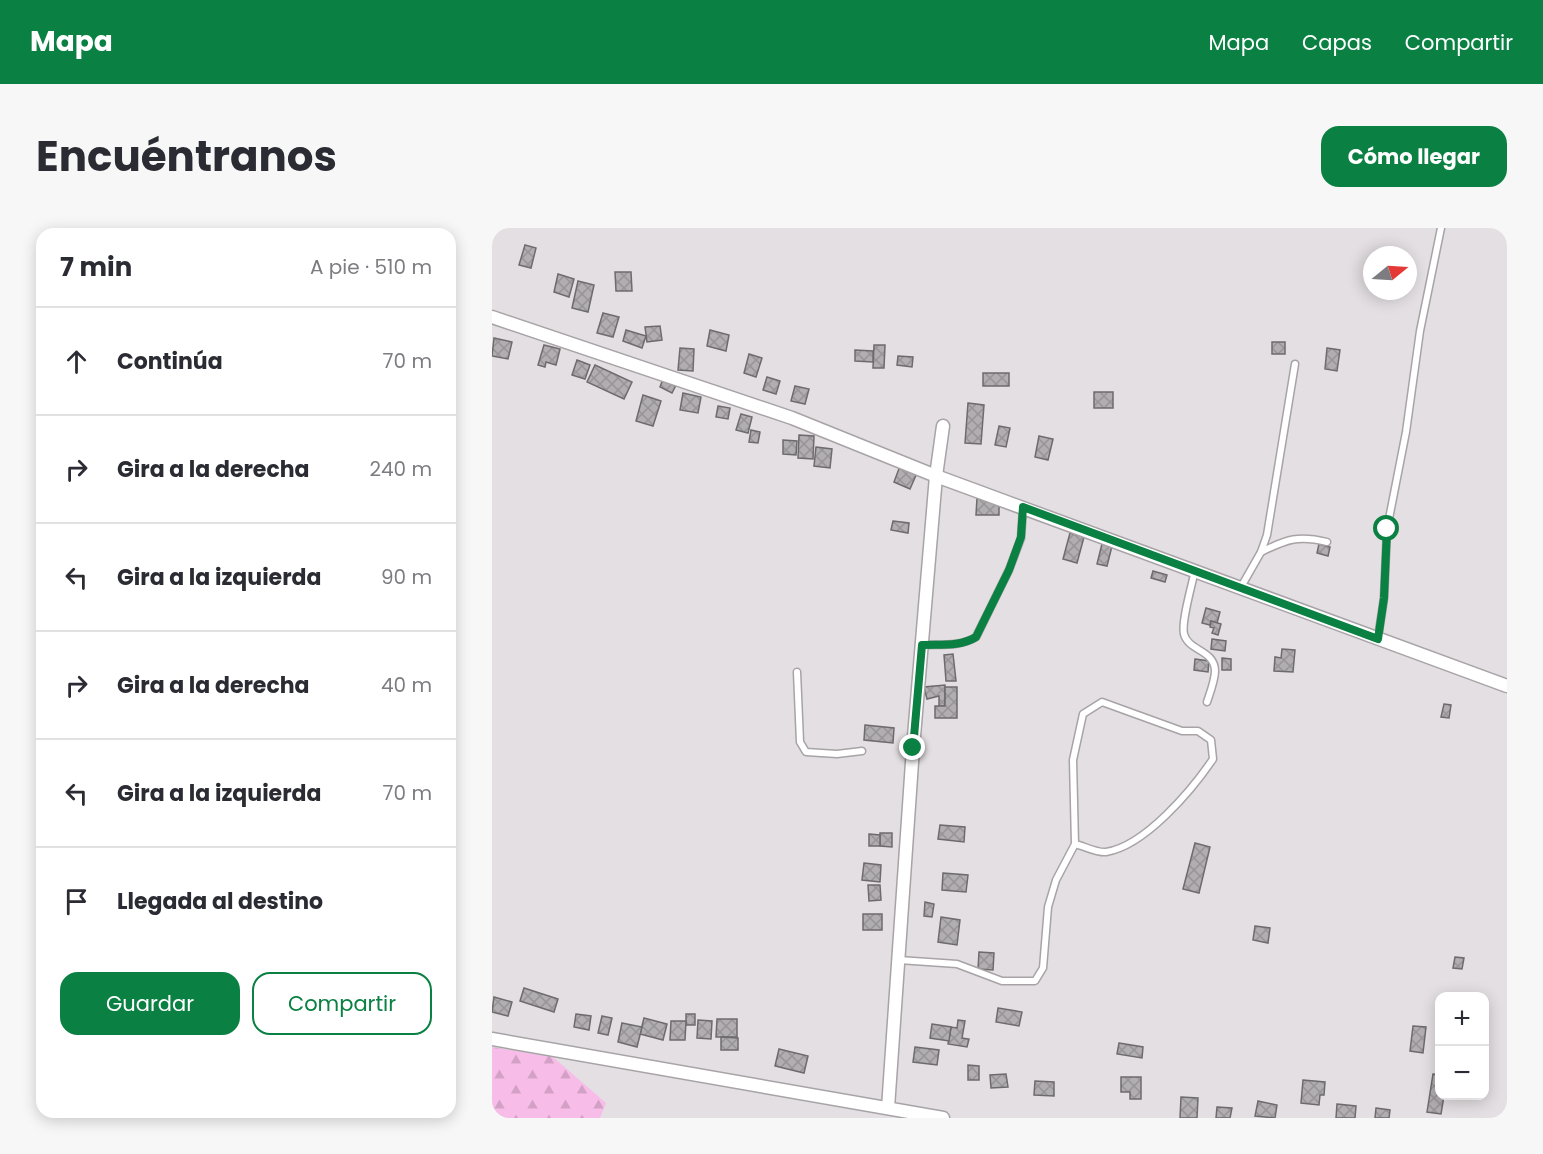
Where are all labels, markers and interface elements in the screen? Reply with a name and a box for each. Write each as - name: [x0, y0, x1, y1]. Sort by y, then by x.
- text: Mapa: [30, 22, 113, 61]
- text: Mapa: [1208, 28, 1269, 57]
- text: Capas: [1302, 28, 1372, 57]
- text: Compartir: [1405, 28, 1513, 57]
- button: Cómo llegar: [1321, 126, 1507, 187]
- text: Encuéntranos: [36, 127, 337, 186]
- north arrow: [1363, 246, 1417, 300]
- text: 7 min: [60, 249, 132, 285]
- text: A pie · 510 m: [310, 253, 432, 281]
- icon: ahead: [60, 345, 93, 378]
- text: Continúa: [117, 346, 223, 377]
- text: 70 m: [383, 347, 432, 375]
- icon: right: [60, 453, 93, 486]
- text: Gira a la derecha: [117, 454, 310, 485]
- text: 240 m: [369, 455, 432, 483]
- route start: [1373, 515, 1399, 541]
- icon: left: [60, 561, 93, 594]
- text: Gira a la izquierda: [117, 562, 321, 593]
- text: 90 m: [381, 563, 432, 591]
- icon: right: [60, 669, 93, 702]
- text: Gira a la derecha: [117, 670, 310, 701]
- text: 40 m: [381, 671, 432, 699]
- route end: [899, 734, 925, 760]
- icon: left: [60, 777, 93, 810]
- text: Gira a la izquierda: [117, 778, 321, 809]
- text: 70 m: [383, 779, 432, 807]
- icon: arrive: [60, 885, 93, 918]
- text: Llegada al destino: [117, 886, 323, 917]
- button: Guardar: [60, 972, 240, 1035]
- button: Compartir: [252, 972, 432, 1035]
- map controls: [1435, 992, 1489, 1100]
- button: +: [1435, 992, 1489, 1046]
- button: −: [1435, 1046, 1489, 1100]

